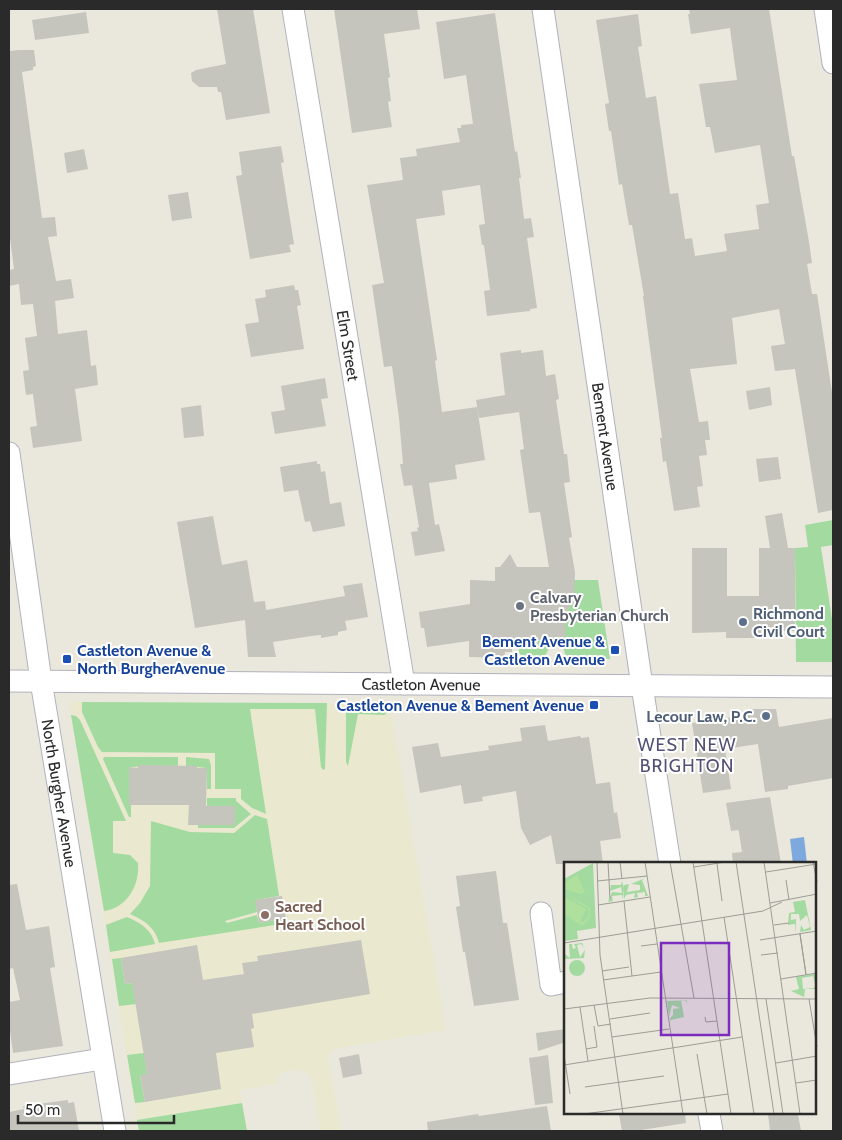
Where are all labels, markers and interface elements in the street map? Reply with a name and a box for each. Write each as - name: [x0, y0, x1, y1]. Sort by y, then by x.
- street label: Elm Street: [333, 309, 364, 383]
- street label: Bement Avenue: [588, 381, 623, 492]
- place label: Calvary Presbyterian Church: [530, 588, 669, 625]
- marker: Calvary Presbyterian Church: [514, 600, 526, 612]
- place label: Richmond Civil Court: [753, 604, 825, 641]
- marker: Richmond Civil Court: [737, 616, 749, 628]
- place label: Bement Avenue & Castleton Avenue: [482, 632, 605, 669]
- place label: Castleton Avenue & North BurgherAvenue: [77, 641, 225, 678]
- marker: Bement Avenue & Castleton Avenue: [609, 644, 621, 656]
- marker: Castleton Avenue & North BurgherAvenue: [61, 653, 73, 665]
- street label: Castleton Avenue: [361, 674, 481, 694]
- place label: Castleton Avenue & Bement Avenue: [336, 696, 584, 715]
- marker: Castleton Avenue & Bement Avenue: [588, 699, 600, 711]
- place label: Lecour Law, P.C.: [646, 707, 756, 726]
- marker: Lecour Law, P.C.: [760, 710, 772, 722]
- street label: North Burgher Avenue: [38, 718, 81, 869]
- district label: WEST NEW BRIGHTON: [638, 734, 736, 777]
- inset map: [564, 862, 817, 1115]
- place label: Sacred Heart School: [275, 897, 365, 934]
- marker: Sacred Heart School: [259, 909, 271, 921]
- scale bar: [18, 1092, 174, 1124]
- text: 50 m: [25, 1101, 60, 1119]

